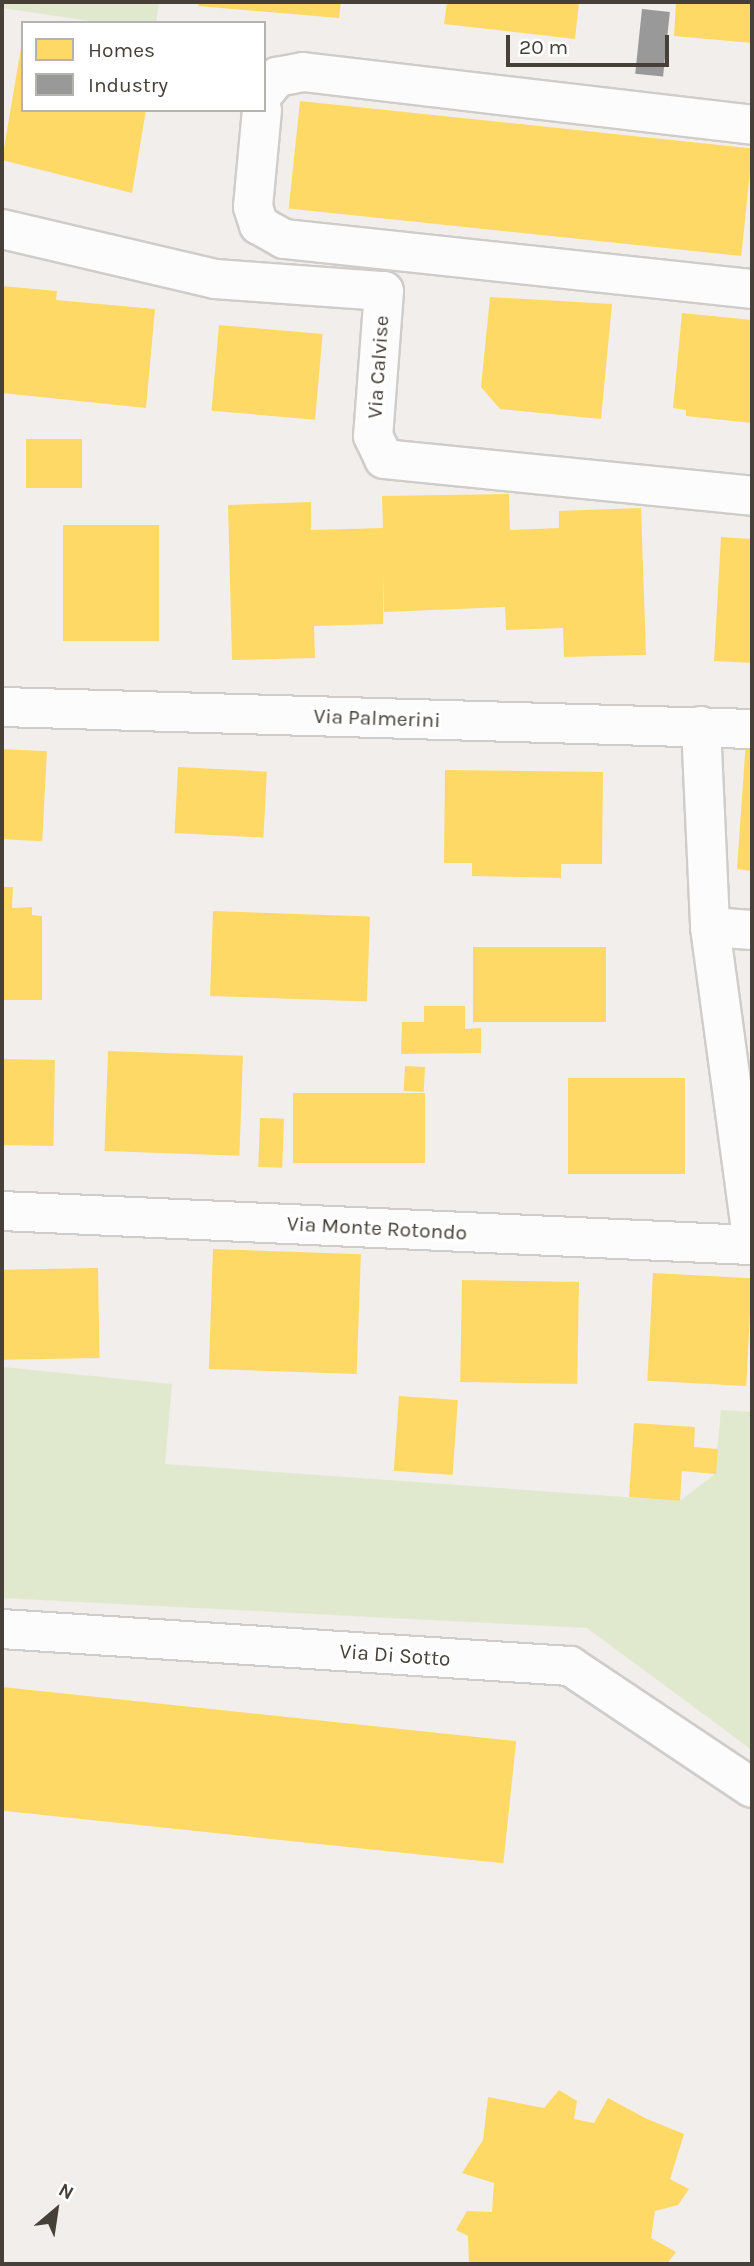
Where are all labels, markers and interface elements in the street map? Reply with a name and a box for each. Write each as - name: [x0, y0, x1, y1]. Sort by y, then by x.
- legend: [21, 21, 266, 112]
- scale bar: [509, 21, 672, 65]
- text: 20 m: [519, 35, 568, 59]
- text: Homes: [88, 38, 155, 62]
- text: Industry: [88, 73, 168, 97]
- street label: Via Calvise: [362, 314, 394, 420]
- street label: Via Palmerini: [313, 703, 441, 733]
- street label: Via Monte Rotondo: [286, 1211, 468, 1245]
- street label: Via Di Sotto: [339, 1639, 451, 1671]
- north arrow: [21, 2175, 91, 2245]
- text: N: [55, 2179, 77, 2205]

